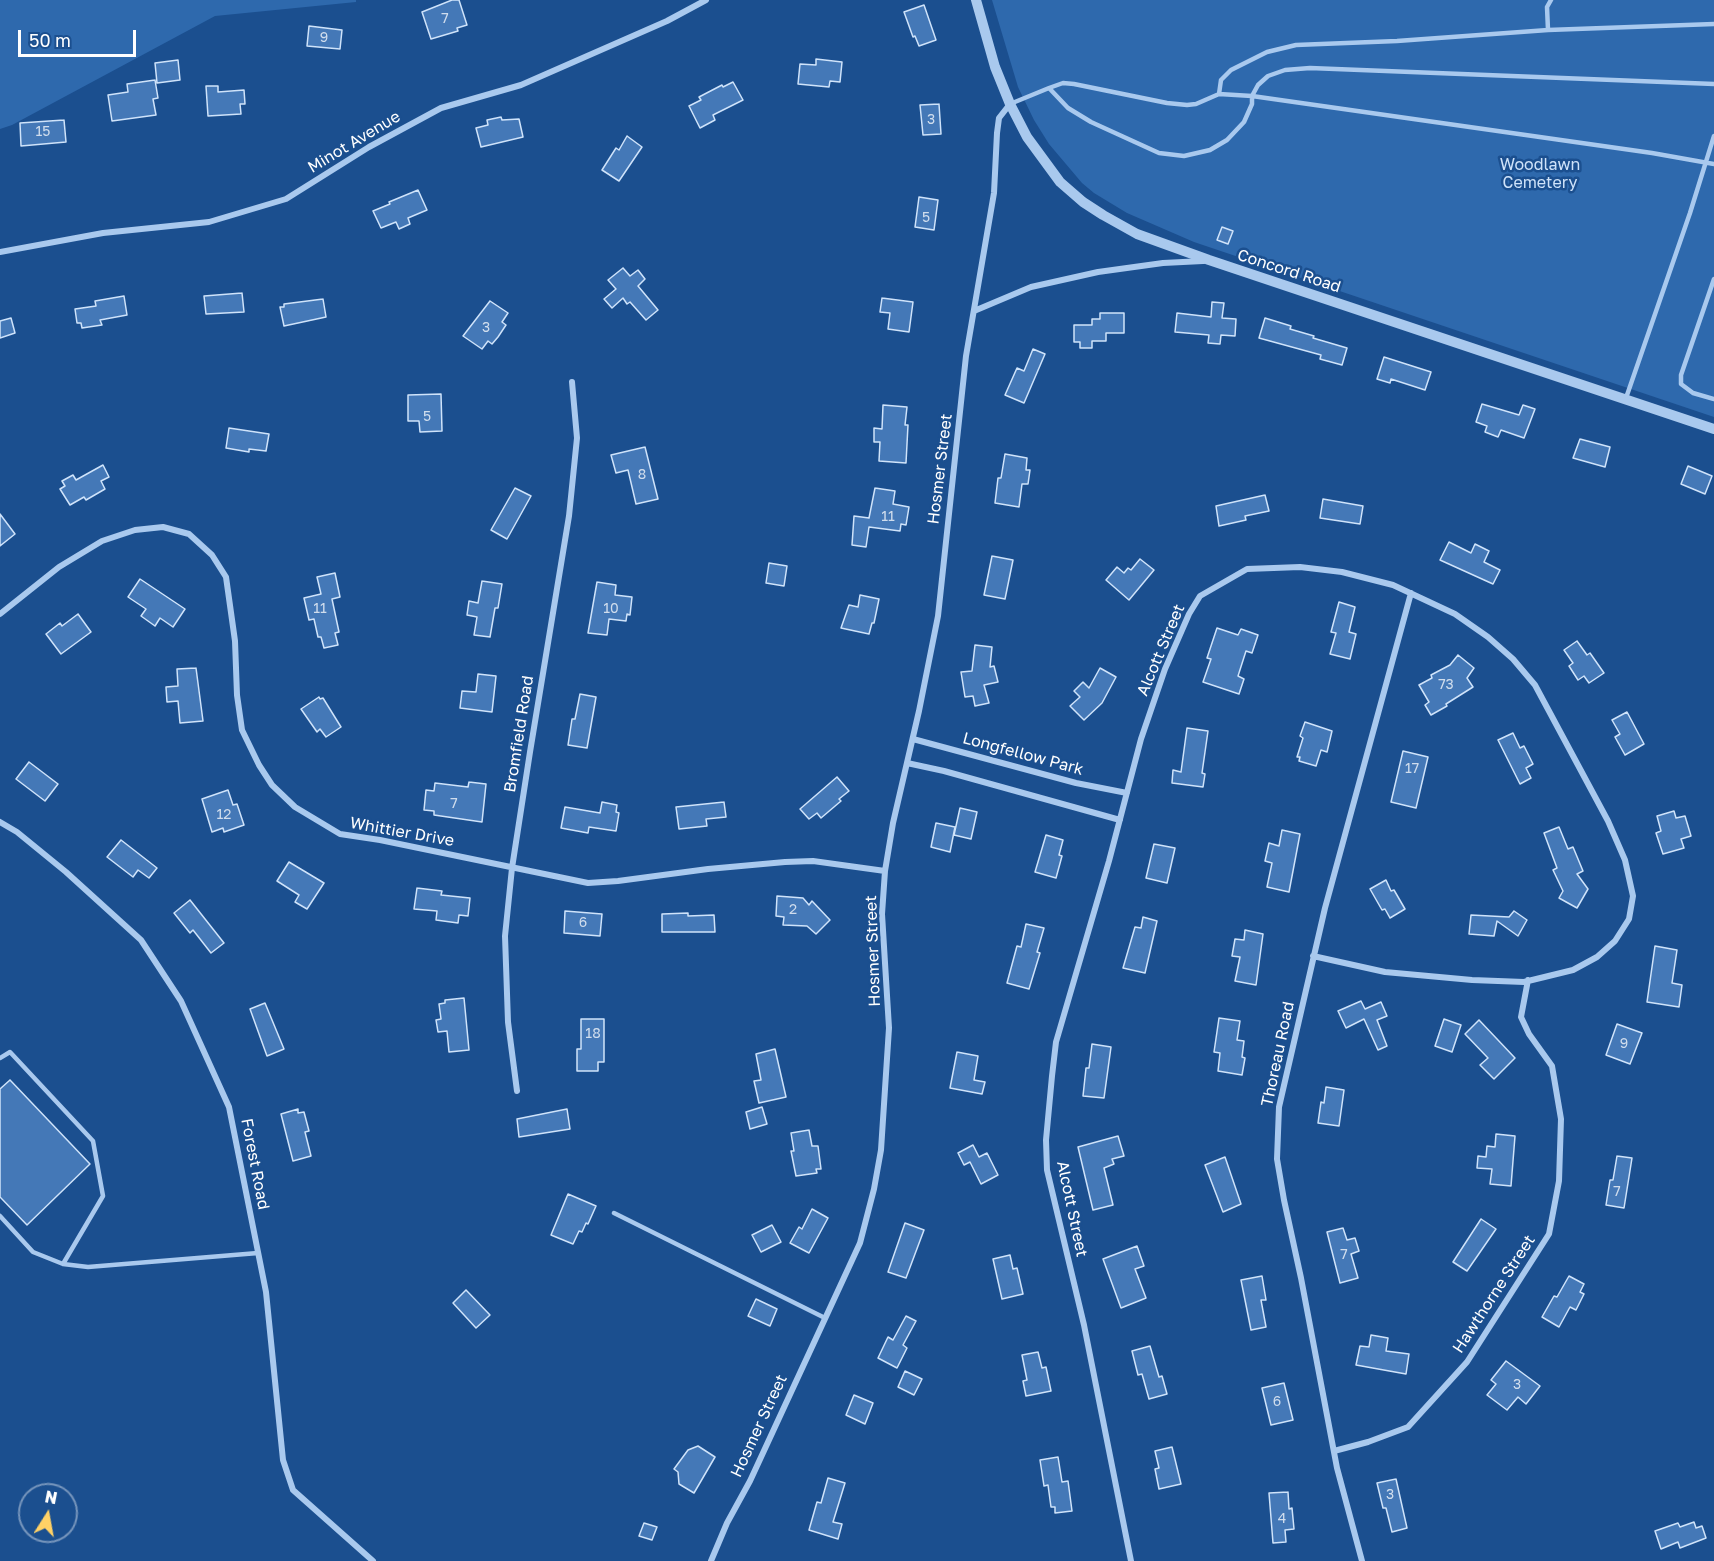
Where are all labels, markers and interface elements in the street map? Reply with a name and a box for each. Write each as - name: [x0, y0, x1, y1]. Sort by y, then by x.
- house number: 7: [441, 11, 449, 27]
- scale bar: [21, 18, 140, 56]
- text: 50 m: [29, 29, 71, 51]
- house number: 9: [320, 30, 328, 46]
- street label: Minot Avenue: [304, 107, 404, 177]
- house number: 3: [927, 112, 935, 128]
- house number: 15: [36, 124, 50, 140]
- park label: Woodlawn Cemetery: [1500, 155, 1580, 193]
- house number: 5: [922, 210, 930, 226]
- street label: Concord Road: [1235, 245, 1343, 297]
- house number: 3: [482, 320, 490, 336]
- house number: 5: [423, 409, 431, 425]
- street label: Hosmer Street: [924, 413, 956, 525]
- house number: 8: [638, 467, 646, 483]
- house number: 11: [881, 509, 895, 525]
- house number: 11: [313, 601, 327, 617]
- house number: 10: [603, 601, 619, 617]
- street label: Alcott Street: [1133, 601, 1189, 699]
- street label: Bromfield Road: [500, 674, 538, 794]
- house number: 73: [1438, 677, 1454, 693]
- street label: Longfellow Park: [960, 729, 1086, 779]
- house number: 17: [1405, 761, 1419, 777]
- house number: 7: [450, 796, 458, 812]
- house number: 12: [217, 807, 231, 823]
- street label: Whittier Drive: [348, 813, 456, 851]
- street label: Hosmer Street: [861, 895, 885, 1007]
- house number: 2: [789, 902, 797, 918]
- house number: 6: [579, 915, 587, 931]
- street label: Thoreau Road: [1258, 1000, 1298, 1108]
- house number: 18: [585, 1026, 601, 1042]
- house number: 9: [1620, 1036, 1628, 1052]
- street label: Forest Road: [237, 1117, 273, 1211]
- street label: Alcott Street: [1052, 1159, 1092, 1259]
- house number: 7: [1613, 1184, 1621, 1200]
- street label: Hawthorne Street: [1449, 1231, 1539, 1357]
- house number: 7: [1340, 1247, 1348, 1263]
- street label: Hosmer Street: [727, 1372, 791, 1480]
- house number: 3: [1513, 1377, 1521, 1393]
- house number: 6: [1273, 1394, 1281, 1410]
- north arrow: [18, 1483, 78, 1543]
- text: N: [43, 1486, 59, 1508]
- house number: 3: [1386, 1487, 1394, 1503]
- house number: 4: [1278, 1511, 1286, 1527]

